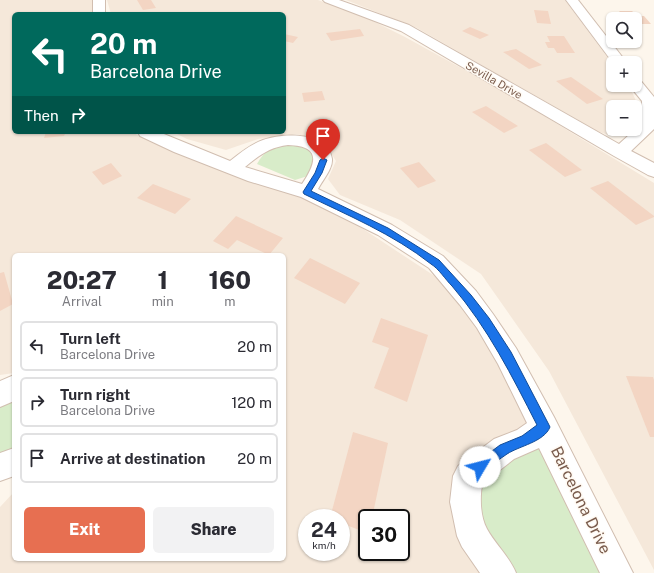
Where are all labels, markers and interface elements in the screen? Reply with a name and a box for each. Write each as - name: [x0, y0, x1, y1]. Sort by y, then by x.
- map controls: [606, 12, 642, 136]
- button: search: [606, 12, 642, 48]
- text: 20 m: [90, 27, 157, 60]
- icon: left: [24, 28, 76, 80]
- button: +: [606, 56, 642, 92]
- street label: Sevilla Drive: [464, 59, 524, 101]
- text: Barcelona Drive: [90, 61, 222, 82]
- button: −: [606, 100, 642, 136]
- icon: right: [67, 104, 89, 126]
- text: Then: [24, 107, 59, 124]
- pin: [306, 119, 340, 160]
- icon: arrive: [312, 125, 334, 147]
- text: 20:27: [47, 266, 117, 294]
- text: 1: [157, 266, 168, 294]
- text: 160: [209, 266, 251, 294]
- text: Arrival: [62, 294, 102, 309]
- text: min: [152, 294, 174, 309]
- text: m: [224, 294, 235, 309]
- text: Turn left: [60, 330, 121, 347]
- icon: left: [26, 335, 48, 357]
- text: 20 m: [237, 338, 272, 355]
- text: Barcelona Drive: [60, 347, 155, 362]
- text: Turn right: [60, 386, 130, 403]
- icon: right: [26, 391, 48, 413]
- text: 120 m: [231, 394, 272, 411]
- text: Barcelona Drive: [60, 403, 155, 418]
- street label: Barcelona Drive: [547, 443, 615, 557]
- position arrow: [459, 446, 501, 488]
- icon: arrive: [26, 447, 48, 469]
- text: Arrive at destination: [60, 450, 205, 467]
- text: 20 m: [237, 450, 272, 467]
- button: Exit: [24, 507, 145, 553]
- button: Share: [153, 507, 274, 553]
- speed limit sign: 30: [358, 509, 410, 561]
- text: 24: [311, 518, 337, 542]
- text: km/h: [312, 539, 336, 551]

